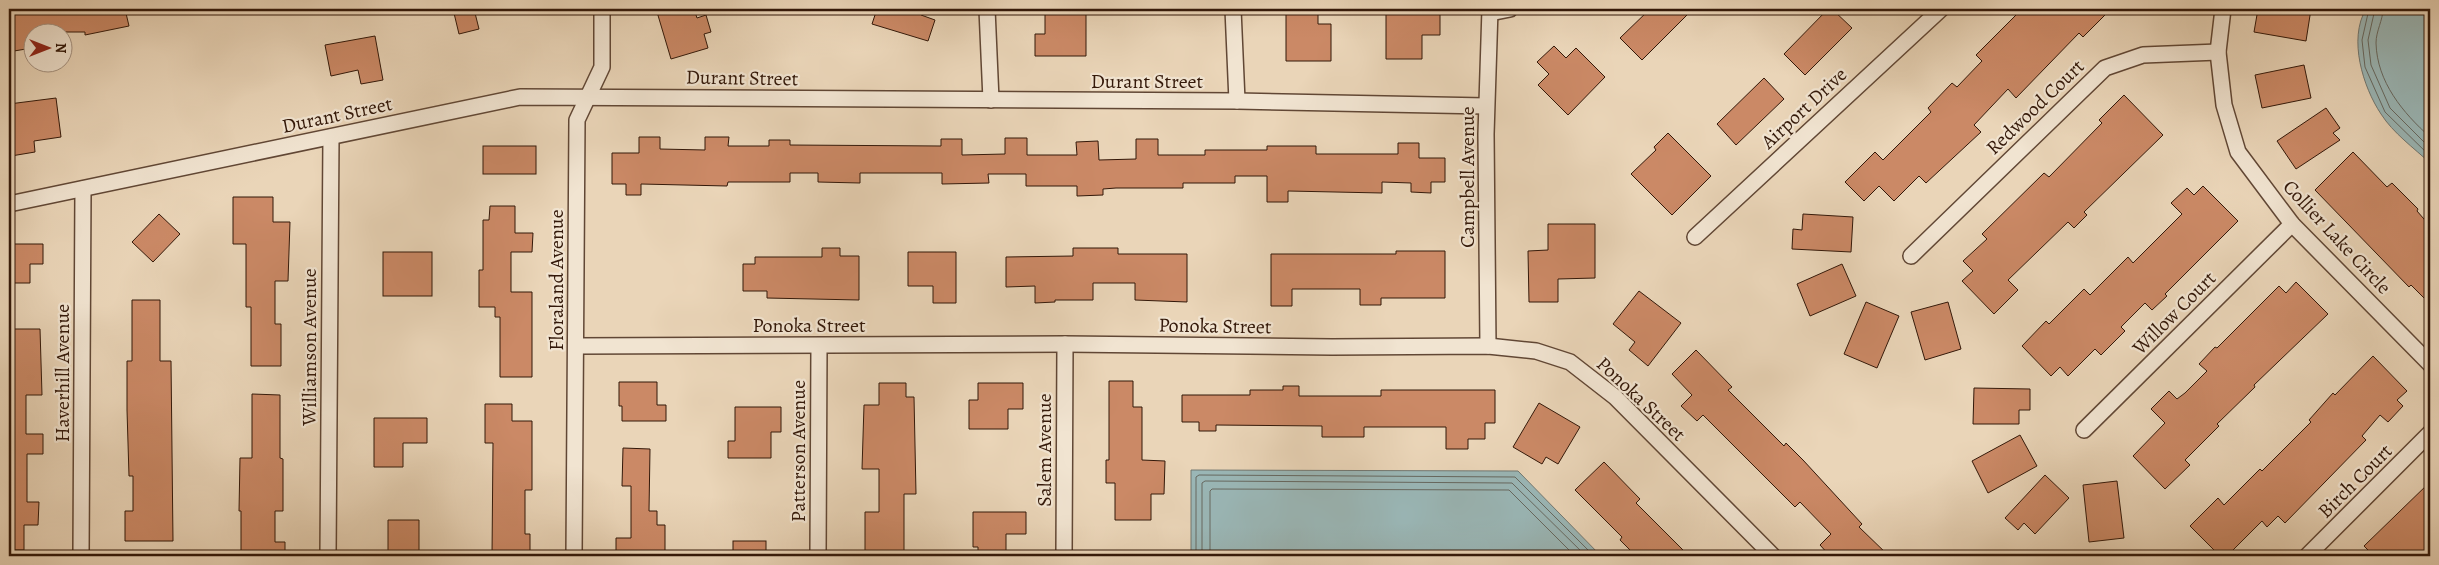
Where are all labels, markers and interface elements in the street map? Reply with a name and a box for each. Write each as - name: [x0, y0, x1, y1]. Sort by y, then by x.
- north arrow: [22, 22, 72, 72]
- text: N: [51, 43, 70, 53]
- street label: Redwood Court: [1980, 53, 2090, 161]
- street label: Airport Drive: [1754, 61, 1853, 155]
- street label: Durant Street: [686, 64, 799, 92]
- street label: Durant Street: [1091, 68, 1204, 95]
- street label: Durant Street: [279, 90, 395, 140]
- street label: Campbell Avenue: [1454, 106, 1481, 248]
- street label: Collier Lake Circle: [2277, 174, 2397, 300]
- street label: Floraland Avenue: [543, 209, 570, 351]
- street label: Willow Court: [2126, 265, 2222, 361]
- street label: Williamson Avenue: [296, 268, 323, 427]
- street label: Haverhill Avenue: [49, 304, 76, 442]
- street label: Ponoka Street: [753, 312, 866, 339]
- street label: Ponoka Street: [1158, 312, 1272, 340]
- street label: Ponoka Street: [1590, 351, 1692, 448]
- street label: Patterson Avenue: [785, 380, 812, 522]
- street label: Salem Avenue: [1031, 393, 1058, 507]
- street label: Birch Court: [2312, 438, 2398, 524]

